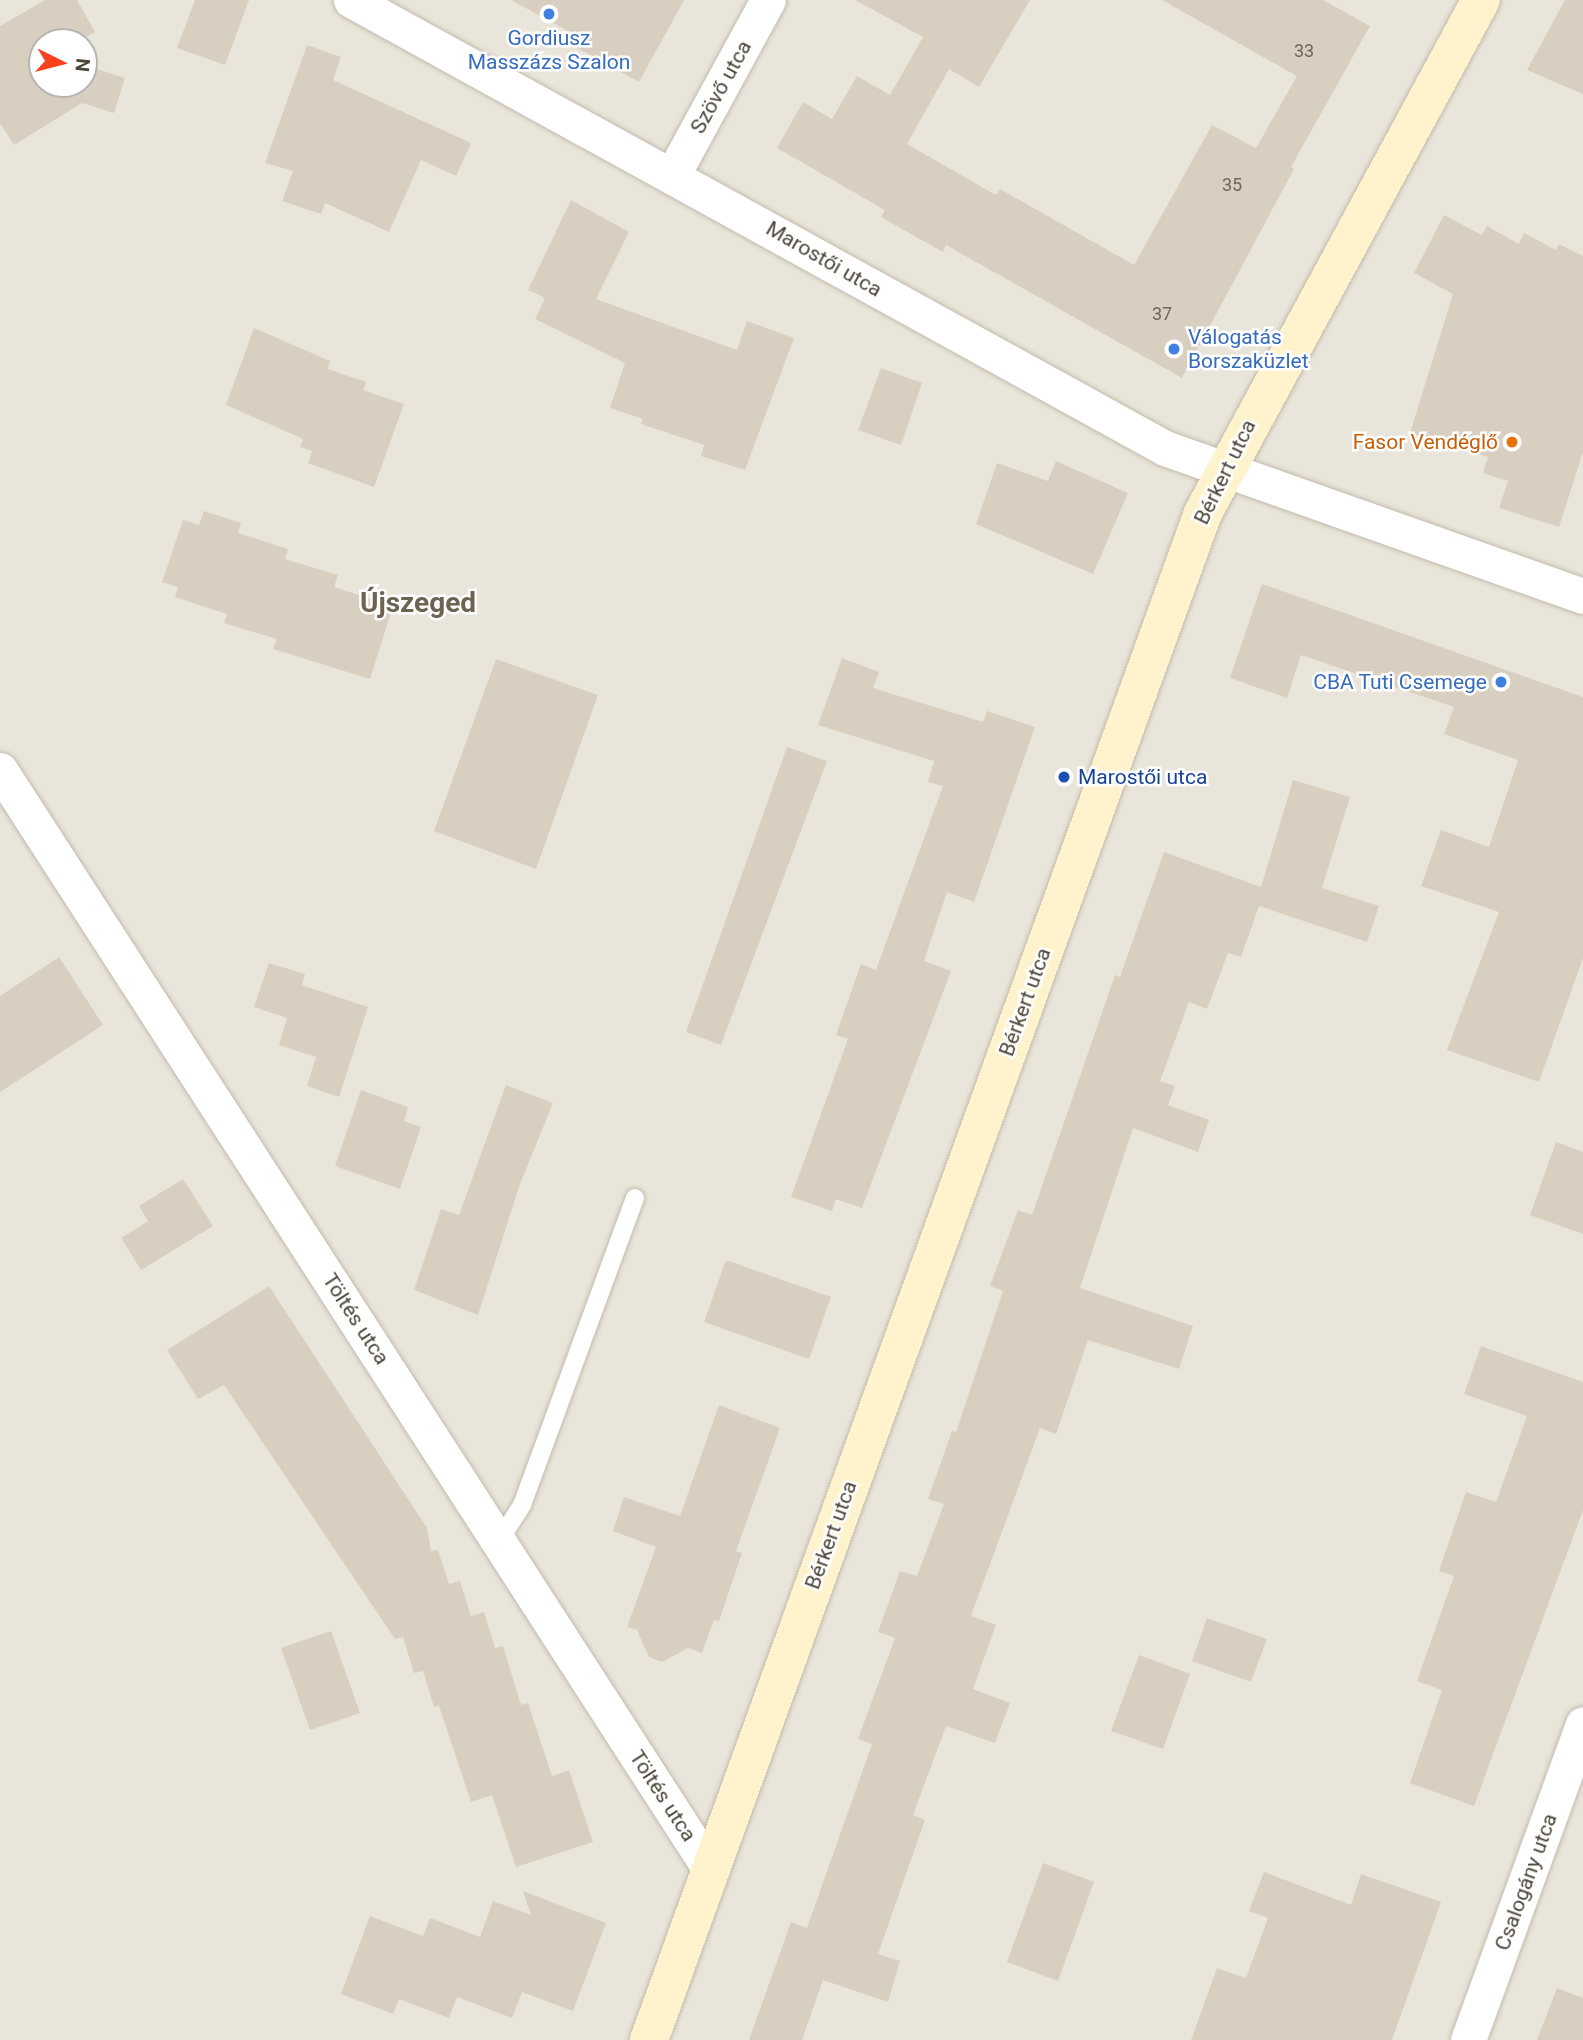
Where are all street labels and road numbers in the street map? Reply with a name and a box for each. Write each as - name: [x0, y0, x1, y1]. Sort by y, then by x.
- street label: Szövő utca: [685, 36, 757, 138]
- street label: Marostői utca: [762, 216, 886, 302]
- street label: Bérkert utca: [1189, 415, 1261, 529]
- street label: Bérkert utca: [994, 944, 1056, 1060]
- street label: Töltés utca: [317, 1269, 395, 1369]
- street label: Bérkert utca: [800, 1477, 862, 1593]
- street label: Töltés utca: [624, 1746, 702, 1846]
- street label: Csalogány utca: [1490, 1810, 1562, 1954]

